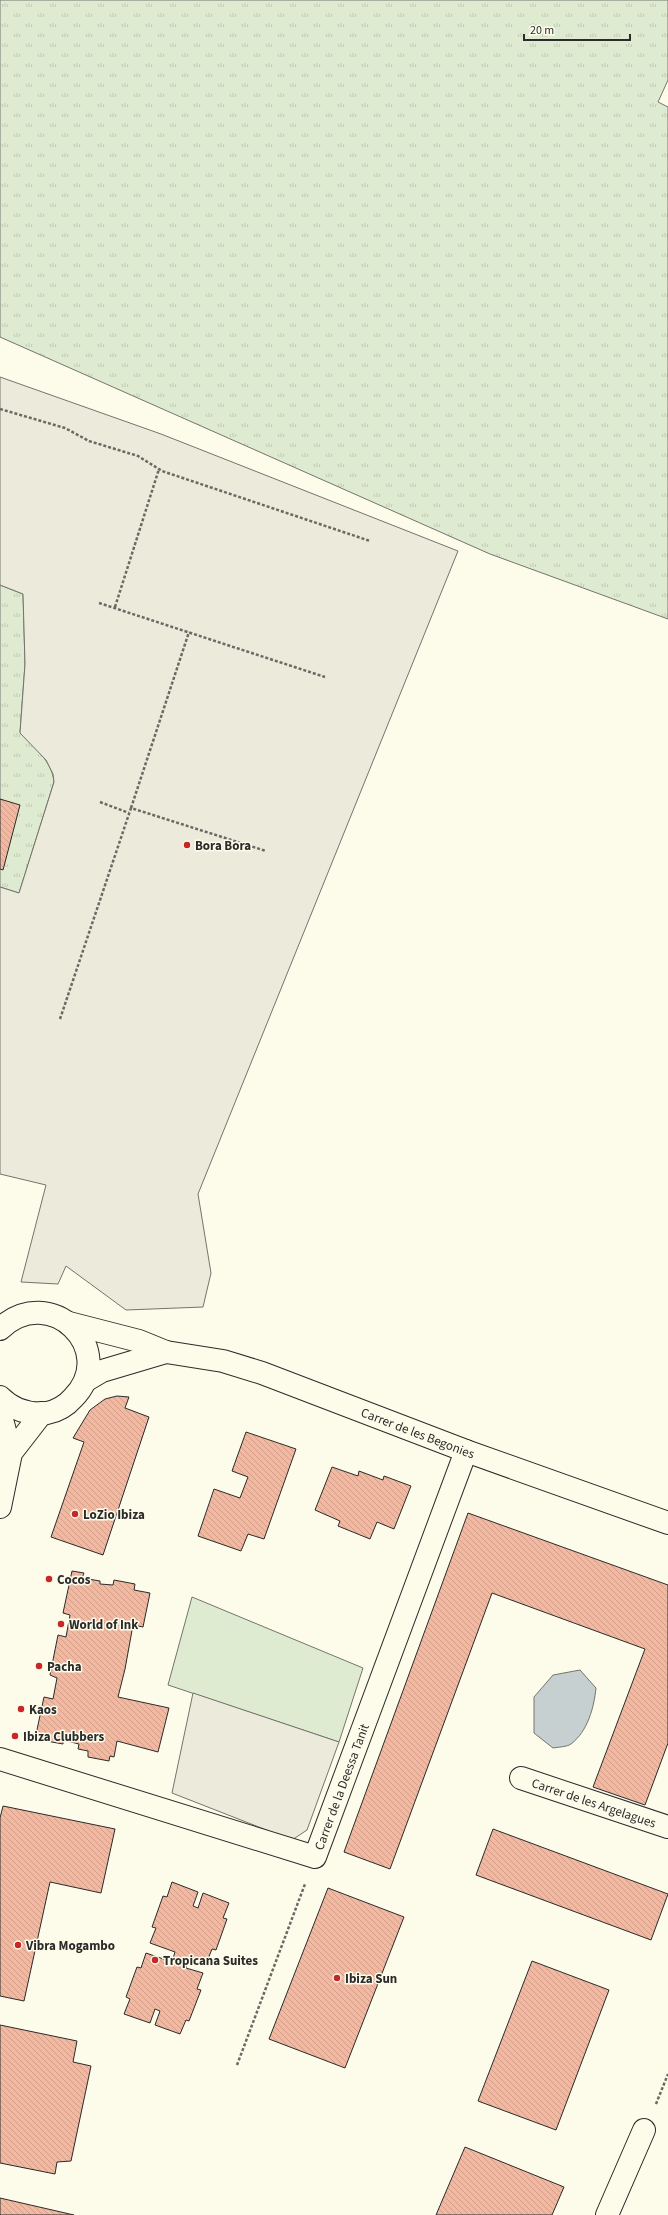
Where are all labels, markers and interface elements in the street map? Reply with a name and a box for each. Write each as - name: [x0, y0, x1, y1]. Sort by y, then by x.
- scale bar: [524, 16, 630, 42]
- text: 20 m: [530, 22, 554, 39]
- place label: Bora Bora: [195, 837, 251, 855]
- marker: Bora Bora: [182, 840, 192, 850]
- street label: Carrer de les Begonies: [358, 1404, 477, 1464]
- place label: LoZio Ibiza: [83, 1506, 145, 1524]
- marker: LoZio Ibiza: [70, 1509, 80, 1519]
- place label: Cocos: [57, 1571, 91, 1589]
- marker: Cocos: [44, 1574, 54, 1584]
- place label: World of Ink: [69, 1616, 139, 1634]
- marker: World of Ink: [56, 1619, 66, 1629]
- place label: Pacha: [47, 1658, 82, 1676]
- marker: Pacha: [34, 1661, 44, 1671]
- place label: Kaos: [29, 1701, 57, 1719]
- marker: Kaos: [16, 1704, 26, 1714]
- street label: Carrer de la Deessa Tanit: [310, 1721, 374, 1853]
- place label: Ibiza Clubbers: [23, 1728, 105, 1746]
- marker: Ibiza Clubbers: [10, 1731, 20, 1741]
- street label: Carrer de les Argelagues: [529, 1774, 659, 1833]
- place label: Vibra Mogambo: [25, 1937, 115, 1955]
- marker: Vibra Mogambo: [13, 1940, 23, 1950]
- place label: Tropicana Suites: [163, 1952, 258, 1970]
- marker: Tropicana Suites: [150, 1955, 160, 1965]
- place label: Ibiza Sun: [345, 1970, 397, 1988]
- marker: Ibiza Sun: [332, 1973, 342, 1983]

